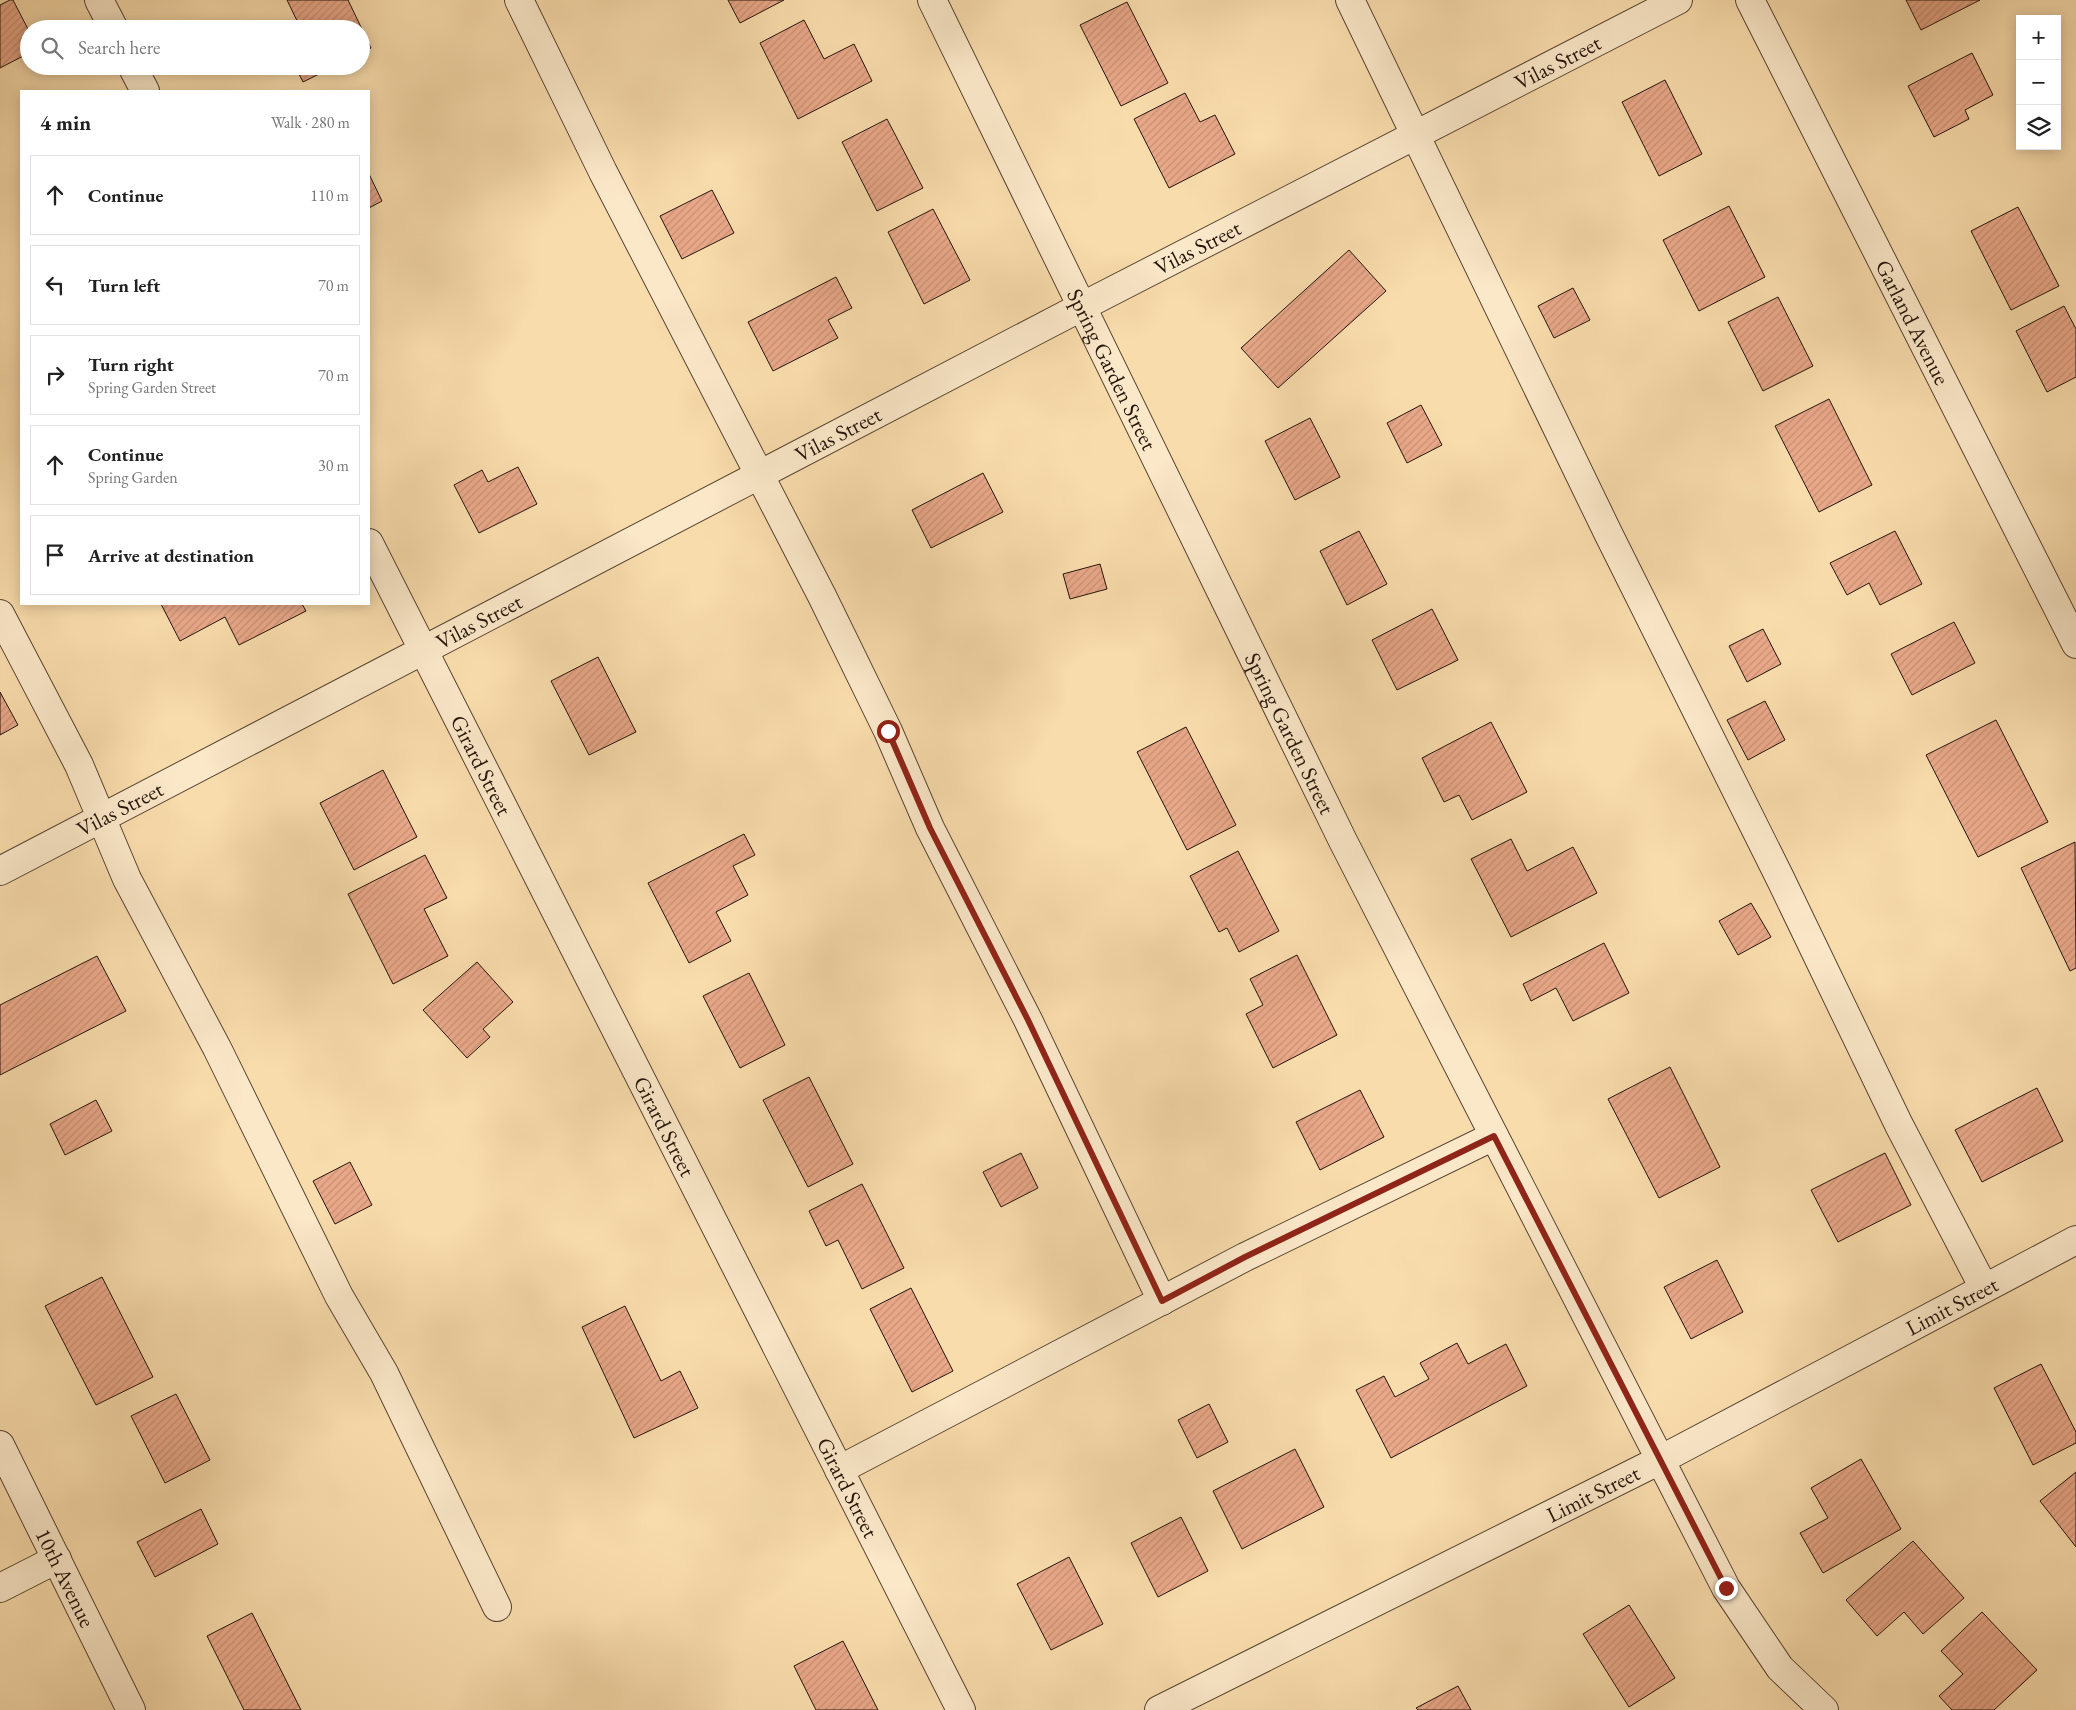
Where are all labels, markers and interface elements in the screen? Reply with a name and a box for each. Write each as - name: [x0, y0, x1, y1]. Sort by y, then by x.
- map controls: [2016, 15, 2061, 150]
- button: +: [2016, 15, 2061, 60]
- search box: [20, 20, 370, 75]
- street label: Vilas Street: [1509, 28, 1606, 96]
- icon: search: [38, 34, 66, 62]
- text: Search here: [78, 35, 160, 60]
- button: −: [2016, 60, 2061, 105]
- button: layers: [2016, 105, 2061, 150]
- text: 4 min: [40, 109, 91, 136]
- text: Walk · 280 m: [271, 112, 350, 133]
- icon: ahead: [41, 181, 69, 209]
- text: Continue: [88, 183, 163, 208]
- text: 110 m: [310, 185, 349, 206]
- street label: Vilas Street: [1149, 213, 1246, 282]
- street label: Garland Avenue: [1869, 255, 1957, 390]
- icon: left: [41, 271, 69, 299]
- text: Turn left: [88, 273, 160, 298]
- text: 70 m: [318, 275, 349, 296]
- street label: Spring Garden Street: [1061, 284, 1164, 455]
- text: Turn right: [88, 352, 174, 377]
- icon: right: [41, 361, 69, 389]
- text: 70 m: [318, 365, 349, 386]
- text: Spring Garden Street: [88, 377, 216, 398]
- street label: Vilas Street: [790, 399, 886, 468]
- text: Continue: [88, 442, 163, 467]
- icon: ahead: [41, 451, 69, 479]
- text: 30 m: [318, 455, 349, 476]
- text: Spring Garden: [88, 467, 178, 488]
- icon: arrive: [41, 541, 69, 569]
- text: Arrive at destination: [88, 543, 254, 568]
- street label: Vilas Street: [431, 587, 527, 656]
- street label: Spring Garden Street: [1239, 648, 1342, 819]
- street label: Girard Street: [444, 710, 519, 820]
- route start: [877, 720, 900, 743]
- street label: Vilas Street: [71, 774, 168, 843]
- street label: Girard Street: [627, 1071, 702, 1181]
- street label: Limit Street: [1901, 1269, 2003, 1342]
- street label: Girard Street: [811, 1432, 886, 1543]
- street label: Limit Street: [1542, 1458, 1644, 1529]
- street label: 10th Avenue: [29, 1523, 102, 1632]
- route end: [1715, 1577, 1738, 1600]

